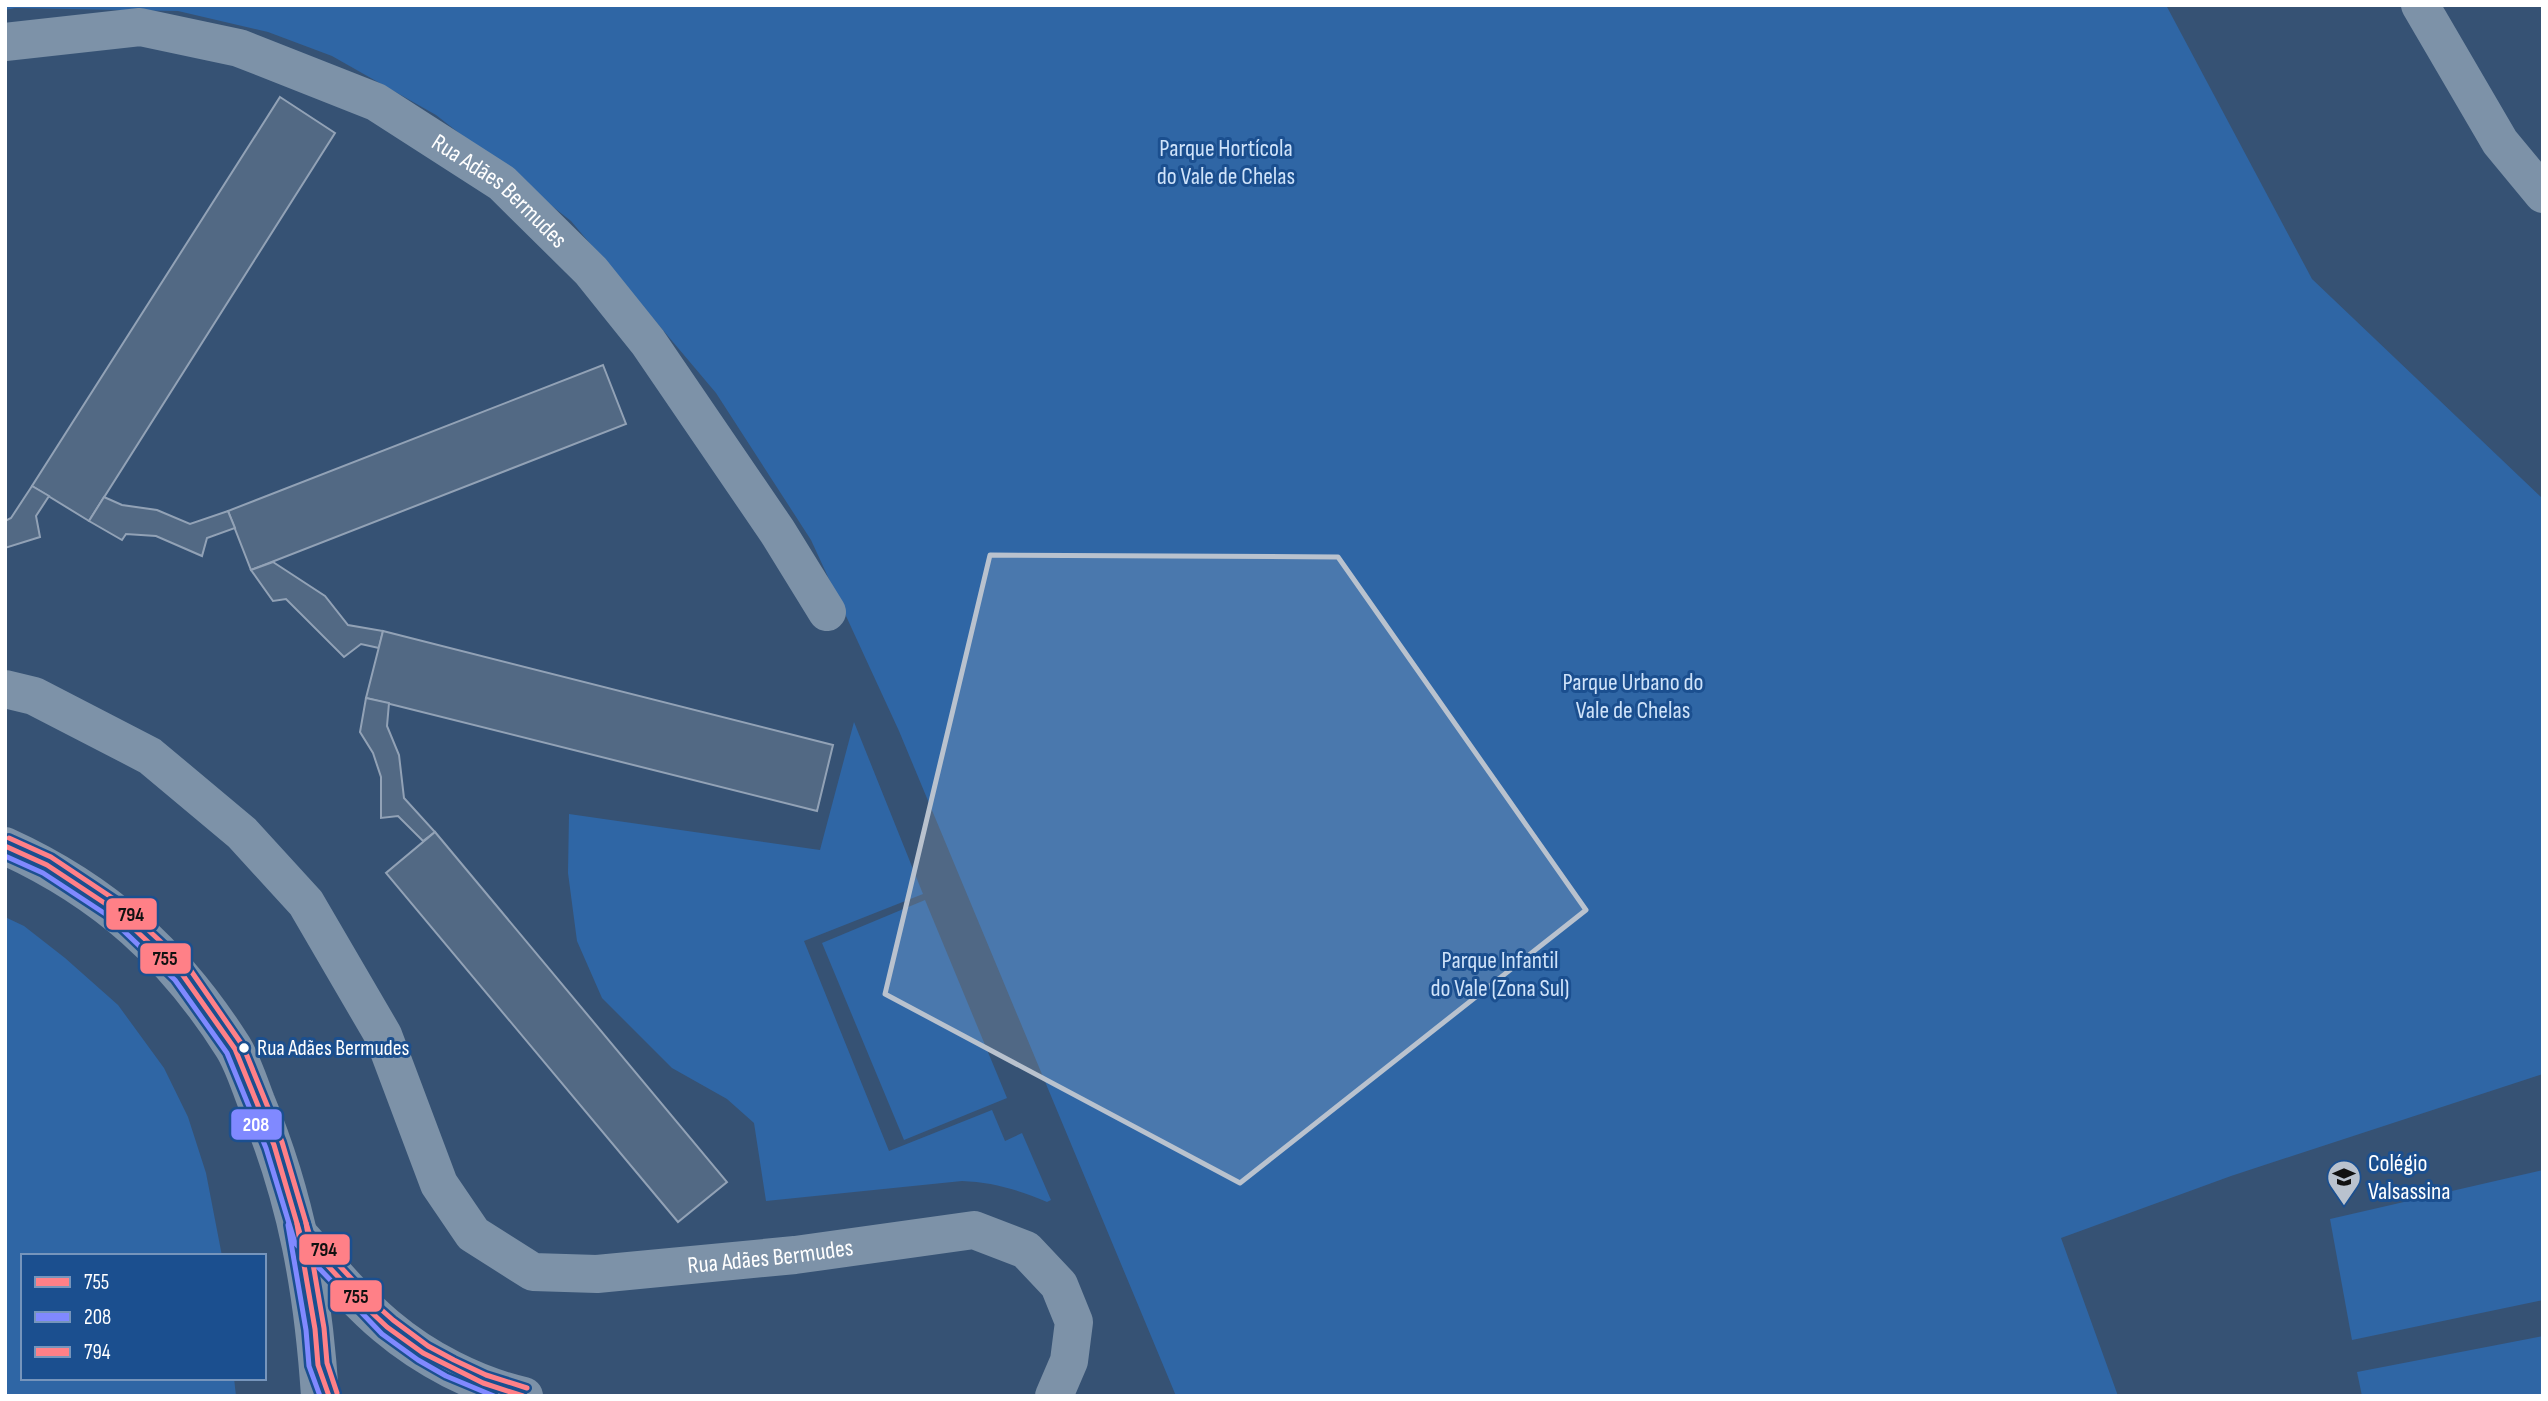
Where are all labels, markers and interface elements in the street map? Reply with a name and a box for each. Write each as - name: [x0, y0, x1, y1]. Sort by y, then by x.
- street label: Rua Adães Bermudes: [427, 127, 573, 254]
- park label: Parque Hortícola do Vale de Chelas: [1157, 134, 1295, 191]
- park label: Parque Urbano do Vale de Chelas: [1563, 668, 1704, 725]
- line badge: 794: [105, 897, 158, 931]
- text: 794: [118, 904, 144, 927]
- line badge: 755: [139, 942, 192, 975]
- park label: Parque Infantil do Vale (Zona Sul): [1430, 946, 1570, 1003]
- text: 755: [153, 948, 177, 971]
- place label: Rua Adães Bermudes: [257, 1035, 410, 1062]
- marker: Rua Adães Bermudes: [237, 1041, 251, 1055]
- line badge: 208: [230, 1108, 283, 1141]
- text: 208: [243, 1114, 269, 1137]
- place label: Colégio Valsassina: [2368, 1149, 2450, 1206]
- school or university icon: Colégio Valsassina: [2325, 1158, 2363, 1207]
- line badge: 794: [298, 1233, 351, 1266]
- street label: Rua Adães Bermudes: [686, 1233, 855, 1280]
- text: 794: [311, 1239, 337, 1262]
- legend: [21, 1254, 266, 1380]
- text: 755: [84, 1270, 109, 1295]
- line badge: 755: [329, 1279, 383, 1313]
- text: 755: [344, 1286, 368, 1309]
- text: 208: [84, 1305, 111, 1330]
- text: 794: [84, 1340, 111, 1365]

